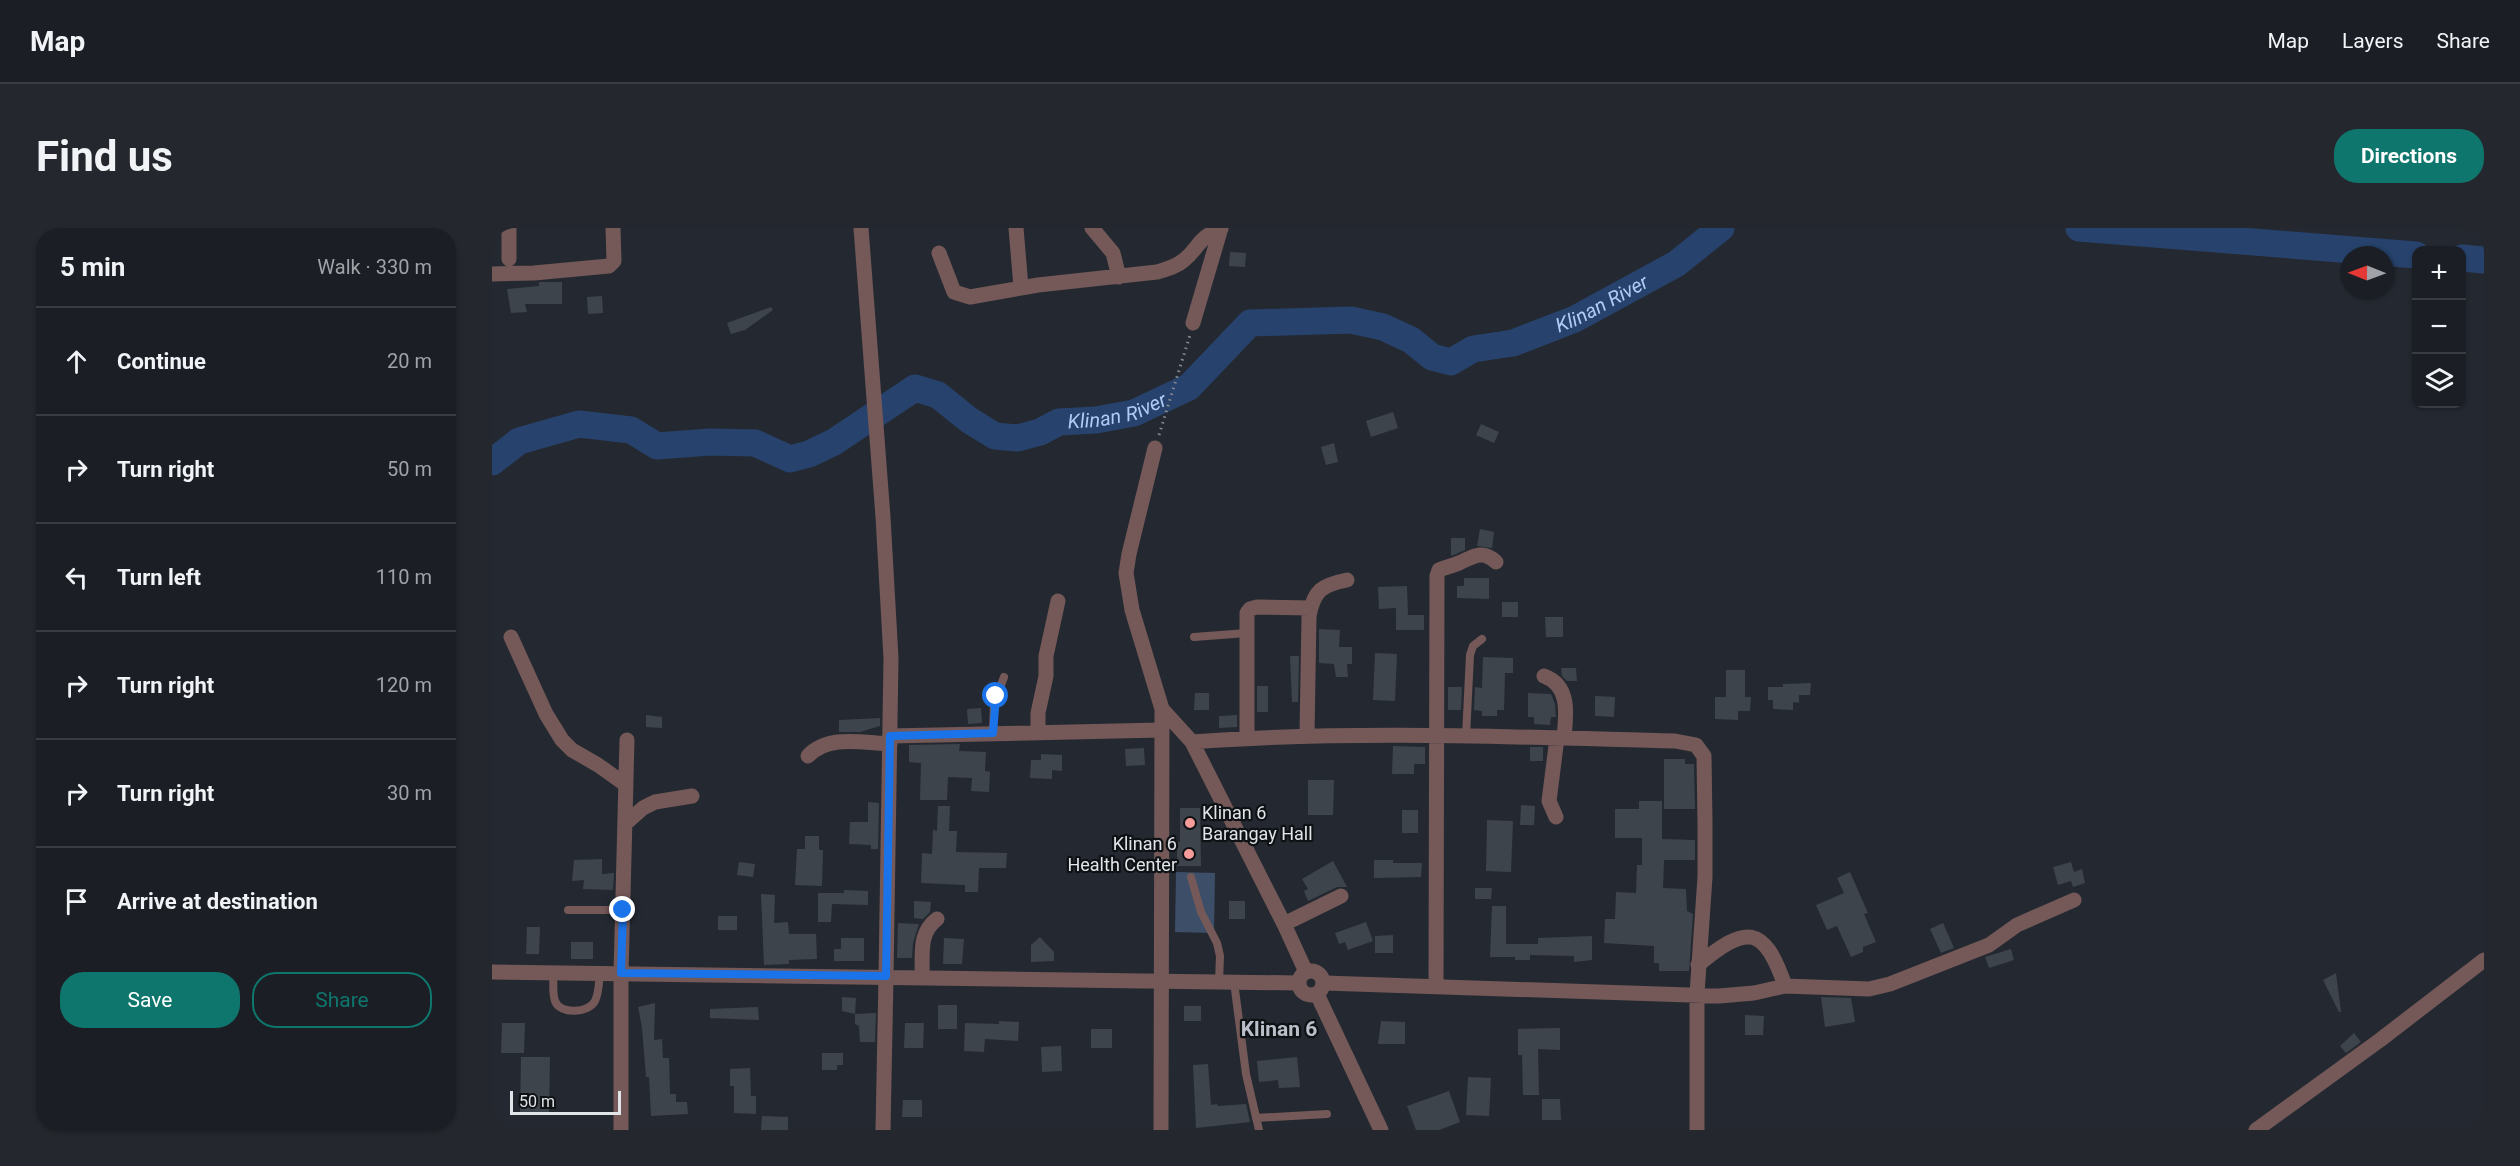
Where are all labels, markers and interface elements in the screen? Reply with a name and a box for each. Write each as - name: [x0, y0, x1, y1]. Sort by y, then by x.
- text: Map: [30, 25, 85, 58]
- text: Map: [2267, 29, 2309, 53]
- text: Layers: [2342, 29, 2403, 53]
- text: Share: [2436, 29, 2490, 53]
- button: Directions: [2334, 129, 2484, 183]
- text: Find us: [36, 132, 173, 181]
- north arrow: [2340, 246, 2394, 300]
- map controls: [2412, 246, 2466, 408]
- button: +: [2412, 246, 2466, 300]
- text: 5 min: [60, 252, 125, 282]
- text: Walk · 330 m: [317, 255, 432, 279]
- water label: Klinan River: [1552, 269, 1653, 337]
- button: −: [2412, 300, 2466, 354]
- icon: ahead: [60, 345, 93, 378]
- text: Continue: [117, 349, 206, 374]
- text: 20 m: [387, 349, 432, 373]
- button: layers: [2412, 354, 2466, 408]
- water label: Klinan River: [1067, 387, 1172, 434]
- icon: right: [60, 453, 93, 486]
- text: Turn right: [117, 457, 214, 482]
- text: 50 m: [387, 457, 432, 481]
- icon: left: [60, 561, 93, 594]
- text: Turn left: [117, 565, 201, 590]
- text: 110 m: [376, 565, 432, 589]
- icon: right: [60, 669, 93, 702]
- text: Turn right: [117, 673, 214, 698]
- text: 120 m: [376, 673, 432, 697]
- route start: [982, 682, 1008, 708]
- icon: right: [60, 777, 93, 810]
- text: Turn right: [117, 781, 214, 806]
- text: 30 m: [387, 781, 432, 805]
- place label: Klinan 6 Barangay Hall: [1202, 802, 1313, 844]
- marker: Klinan 6 Barangay Hall: [1183, 816, 1197, 830]
- place label: Klinan 6 Health Center: [1067, 833, 1177, 875]
- marker: Klinan 6 Health Center: [1182, 847, 1196, 861]
- icon: arrive: [60, 885, 93, 918]
- text: Arrive at destination: [117, 889, 318, 914]
- route end: [609, 896, 635, 922]
- button: Save: [60, 972, 240, 1028]
- button: Share: [252, 972, 432, 1028]
- district label: Klinan 6: [1241, 1017, 1317, 1041]
- scale bar: [510, 1088, 621, 1116]
- text: 50 m: [519, 1092, 555, 1111]

